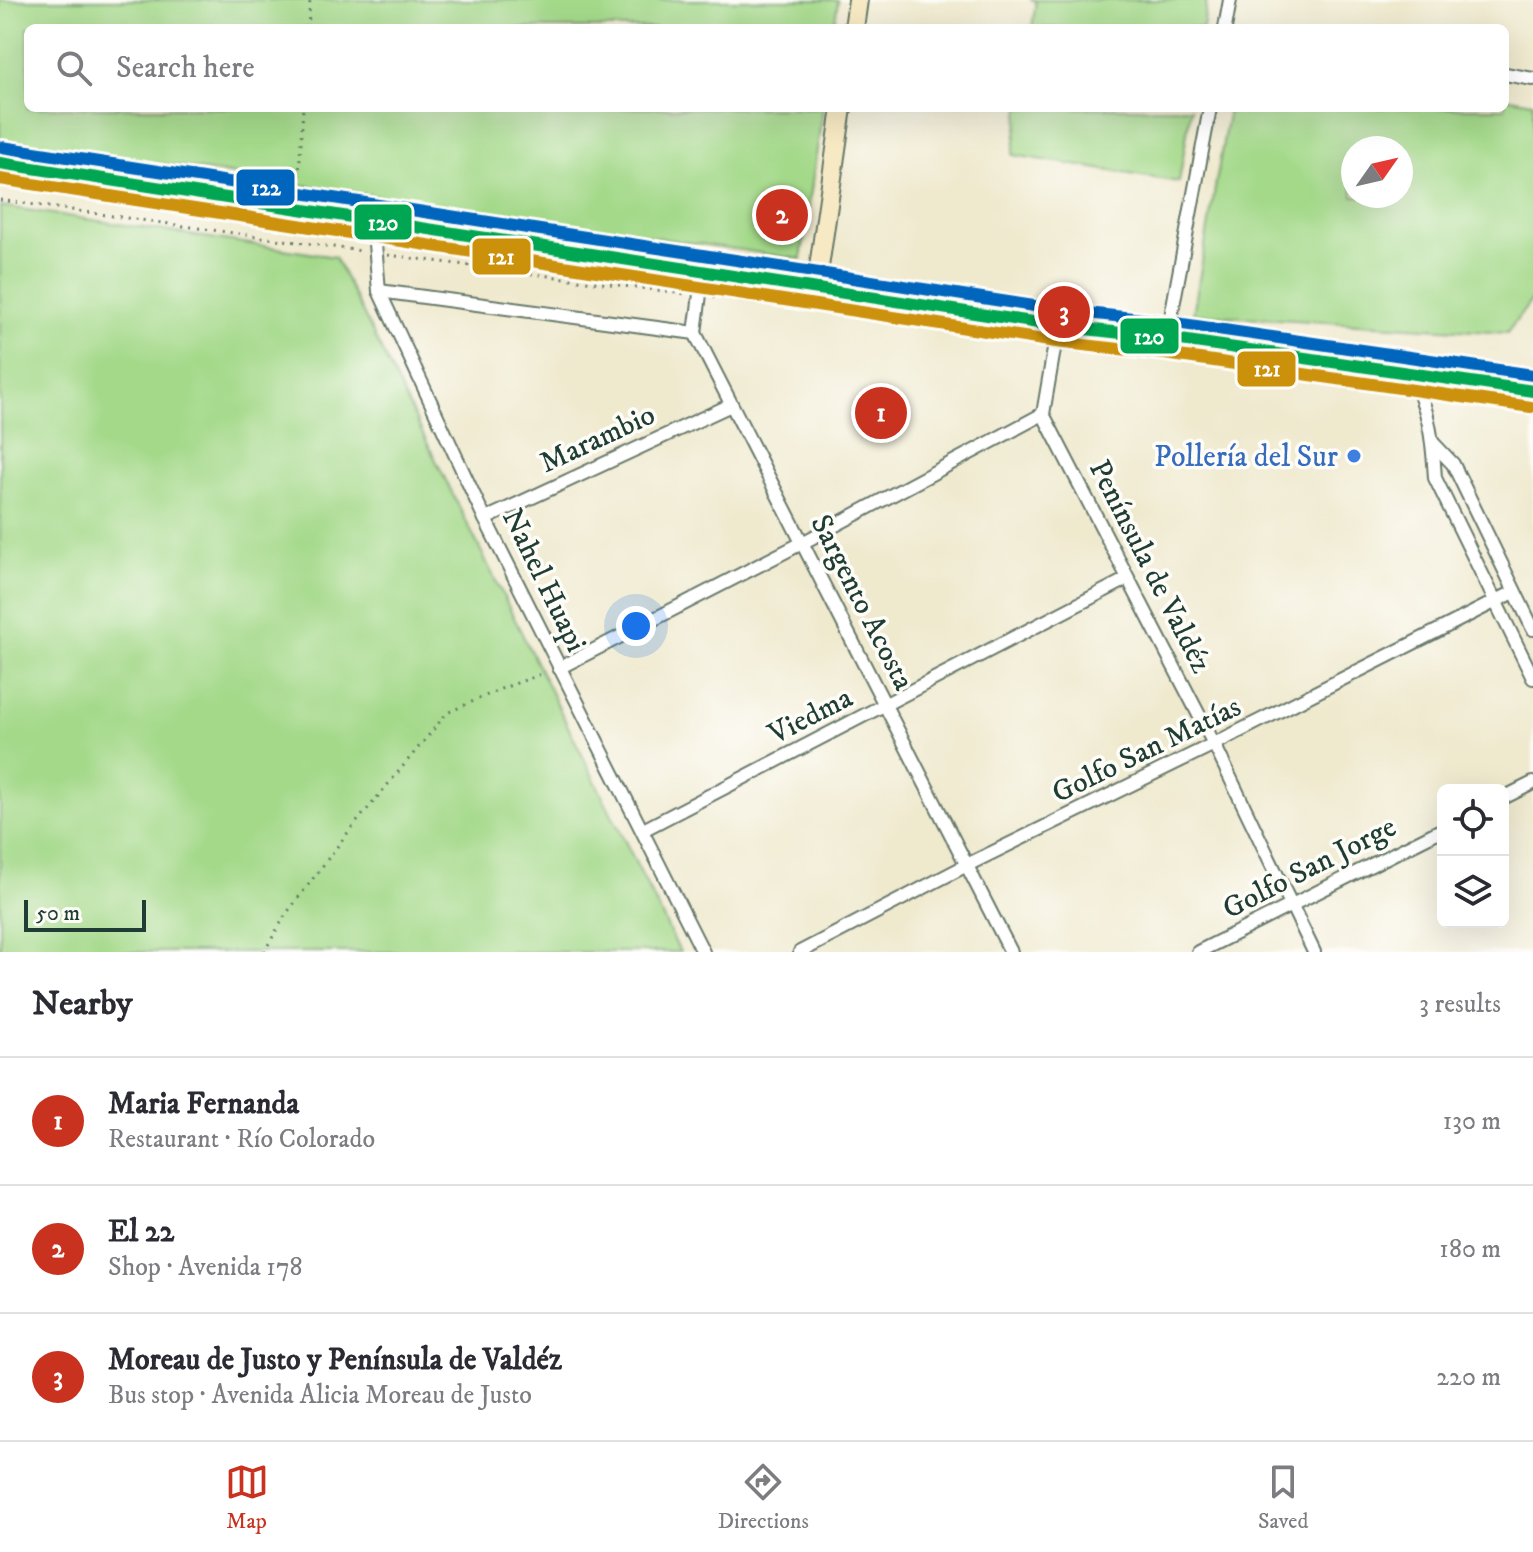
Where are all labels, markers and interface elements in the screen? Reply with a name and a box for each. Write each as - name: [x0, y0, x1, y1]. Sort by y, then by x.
- search box: [24, 24, 1509, 112]
- icon: search: [52, 46, 96, 90]
- text: Search here: [116, 50, 255, 87]
- north arrow: [1341, 136, 1413, 208]
- line badge: 122: [235, 168, 296, 207]
- text: 122: [251, 175, 282, 202]
- pin: 2: [756, 185, 808, 245]
- line badge: 120: [353, 203, 413, 241]
- text: 120: [368, 210, 399, 237]
- line badge: 121: [471, 237, 532, 276]
- text: 121: [488, 244, 514, 271]
- pin: 3: [1038, 282, 1090, 342]
- line badge: 120: [1119, 317, 1180, 355]
- text: 120: [1134, 324, 1165, 351]
- line badge: 121: [1236, 350, 1297, 388]
- text: 121: [1254, 356, 1280, 383]
- pin: 1: [855, 383, 907, 443]
- street label: Marambio: [534, 397, 661, 482]
- place label: Pollería del Sur: [1154, 439, 1338, 476]
- marker: Pollería del Sur: [1345, 447, 1363, 465]
- street label: Península de Valdéz: [1080, 454, 1219, 679]
- street label: Nahel Huapi: [493, 503, 594, 658]
- street label: Sargento Acosta: [802, 509, 922, 697]
- your location: [616, 606, 656, 646]
- street label: Viedma: [762, 679, 859, 754]
- street label: Golfo San Matías: [1046, 689, 1247, 812]
- map controls: [1437, 784, 1509, 928]
- button: locate: [1437, 784, 1509, 856]
- street label: Golfo San Jorge: [1217, 809, 1403, 928]
- button: layers: [1437, 856, 1509, 928]
- scale bar: [24, 896, 146, 932]
- text: 50 m: [36, 900, 80, 927]
- text: Nearby: [32, 983, 133, 1025]
- text: 3 results: [1419, 988, 1501, 1021]
- text: Maria Fernanda: [108, 1086, 299, 1123]
- text: 1: [53, 1105, 63, 1138]
- text: 130 m: [1443, 1105, 1501, 1138]
- text: Restaurant · Río Colorado: [108, 1123, 375, 1156]
- text: El 22: [108, 1214, 174, 1251]
- text: 2: [52, 1233, 64, 1266]
- text: 180 m: [1439, 1233, 1501, 1266]
- text: Shop · Avenida 178: [108, 1251, 303, 1284]
- text: Moreau de Justo y Península de Valdéz: [108, 1342, 562, 1379]
- text: 3: [53, 1361, 63, 1394]
- text: 220 m: [1436, 1361, 1501, 1394]
- text: Bus stop · Avenida Alicia Moreau de Justo: [108, 1379, 532, 1412]
- tab: Map: [225, 1460, 269, 1535]
- tab: Directions: [718, 1460, 809, 1535]
- tab: Saved: [1258, 1460, 1308, 1535]

